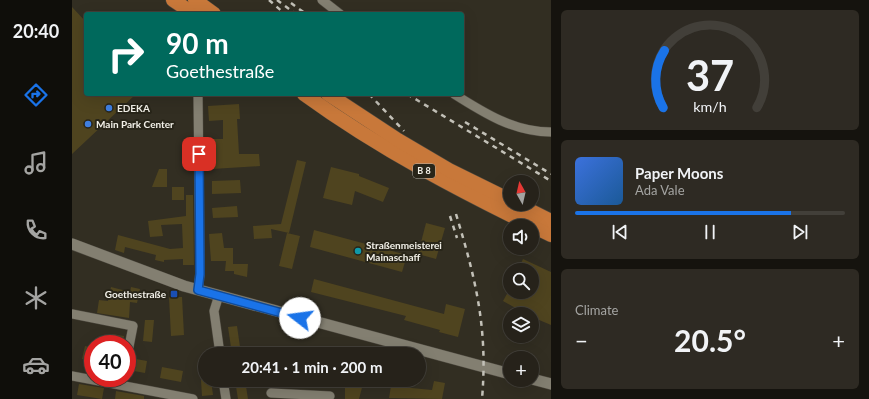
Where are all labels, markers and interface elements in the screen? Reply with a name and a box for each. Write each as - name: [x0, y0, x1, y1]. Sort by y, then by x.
- text: 20:40: [13, 20, 59, 42]
- text: 90 m: [166, 26, 229, 60]
- icon: right: [100, 28, 152, 80]
- text: 37: [686, 50, 734, 100]
- text: Goethestraße: [166, 60, 274, 82]
- icon: directions: [22, 81, 50, 109]
- text: km/h: [693, 97, 727, 114]
- place label: EDEKA: [117, 102, 150, 114]
- marker: EDEKA: [104, 103, 114, 113]
- place label: Main Park Center: [96, 118, 174, 130]
- marker: Main Park Center: [83, 119, 93, 129]
- pin: [182, 137, 216, 171]
- icon: arrive: [188, 143, 210, 165]
- icon: music: [22, 149, 50, 177]
- road number: B 8: [413, 164, 435, 178]
- text: Paper Moons: [635, 164, 723, 182]
- north arrow: [503, 175, 539, 211]
- map controls: [503, 175, 539, 387]
- text: Ada Vale: [635, 182, 685, 198]
- icon: phone: [22, 216, 50, 244]
- button: sound: [503, 219, 539, 255]
- icon: previous: [609, 221, 631, 243]
- icon: pause: [699, 221, 721, 243]
- icon: next: [789, 221, 811, 243]
- place label: Straßenmeisterei Mainaschaff: [366, 239, 442, 263]
- marker: Straßenmeisterei Mainaschaff: [353, 246, 363, 256]
- button: search: [503, 263, 539, 299]
- icon: climate: [22, 284, 50, 312]
- place label: Goethestraße: [105, 288, 167, 300]
- marker: Goethestraße: [169, 289, 179, 299]
- position arrow: [279, 297, 321, 339]
- text: Climate: [575, 302, 618, 318]
- button: layers: [503, 307, 539, 343]
- text: 20.5°: [674, 322, 746, 358]
- text: −: [575, 327, 588, 354]
- text: +: [832, 327, 845, 354]
- speed limit sign: 40: [84, 335, 136, 387]
- icon: car: [22, 351, 50, 379]
- button: +: [503, 351, 539, 387]
- text: 20:41 · 1 min · 200 m: [242, 358, 382, 376]

